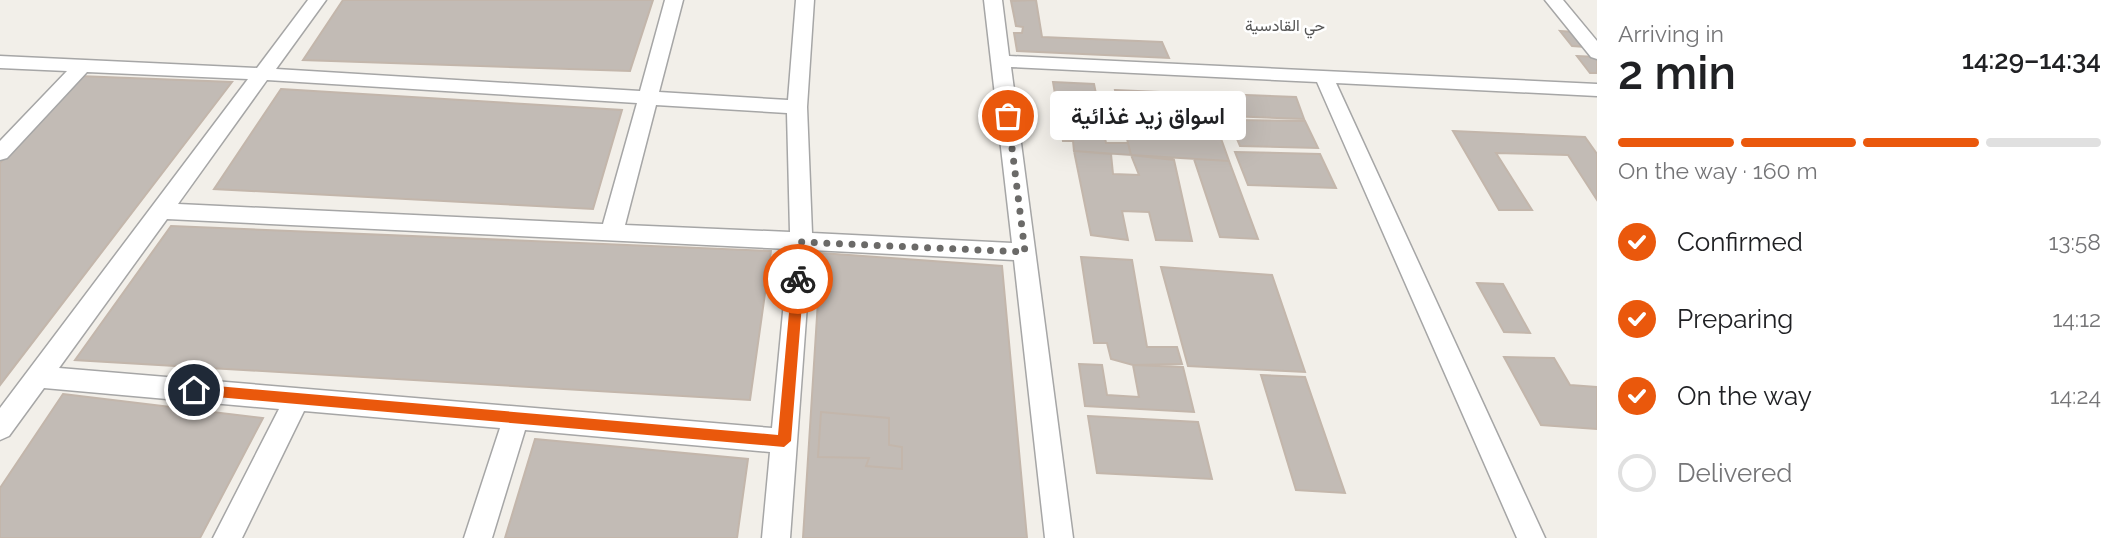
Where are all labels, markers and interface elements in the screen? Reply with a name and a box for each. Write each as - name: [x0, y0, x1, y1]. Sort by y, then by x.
- district label: حي القادسية: [1245, 16, 1325, 39]
- text: Arriving in: [1618, 20, 1724, 47]
- text: 14:29–14:34: [1962, 45, 2101, 75]
- text: 2 min: [1618, 46, 1736, 100]
- pin: [978, 86, 1038, 146]
- callout: اسواق زيد غذائية: [1050, 92, 1246, 140]
- icon: bag: [989, 97, 1027, 135]
- text: اسواق زيد غذائية: [1071, 102, 1225, 129]
- text: On the way · 160 m: [1618, 157, 1818, 184]
- icon: check: [1618, 223, 1656, 261]
- text: Confirmed: [1677, 227, 1803, 257]
- text: 13:58: [2048, 228, 2101, 255]
- courier: [763, 244, 833, 314]
- icon: bike: [779, 260, 817, 298]
- icon: check: [1618, 300, 1656, 338]
- text: Preparing: [1677, 304, 1793, 334]
- text: 14:12: [2052, 305, 2101, 332]
- pin: [164, 360, 224, 420]
- icon: home: [175, 371, 213, 409]
- icon: check: [1618, 377, 1656, 415]
- text: On the way: [1677, 381, 1812, 411]
- text: 14:24: [2050, 382, 2101, 409]
- text: Delivered: [1677, 458, 1792, 488]

